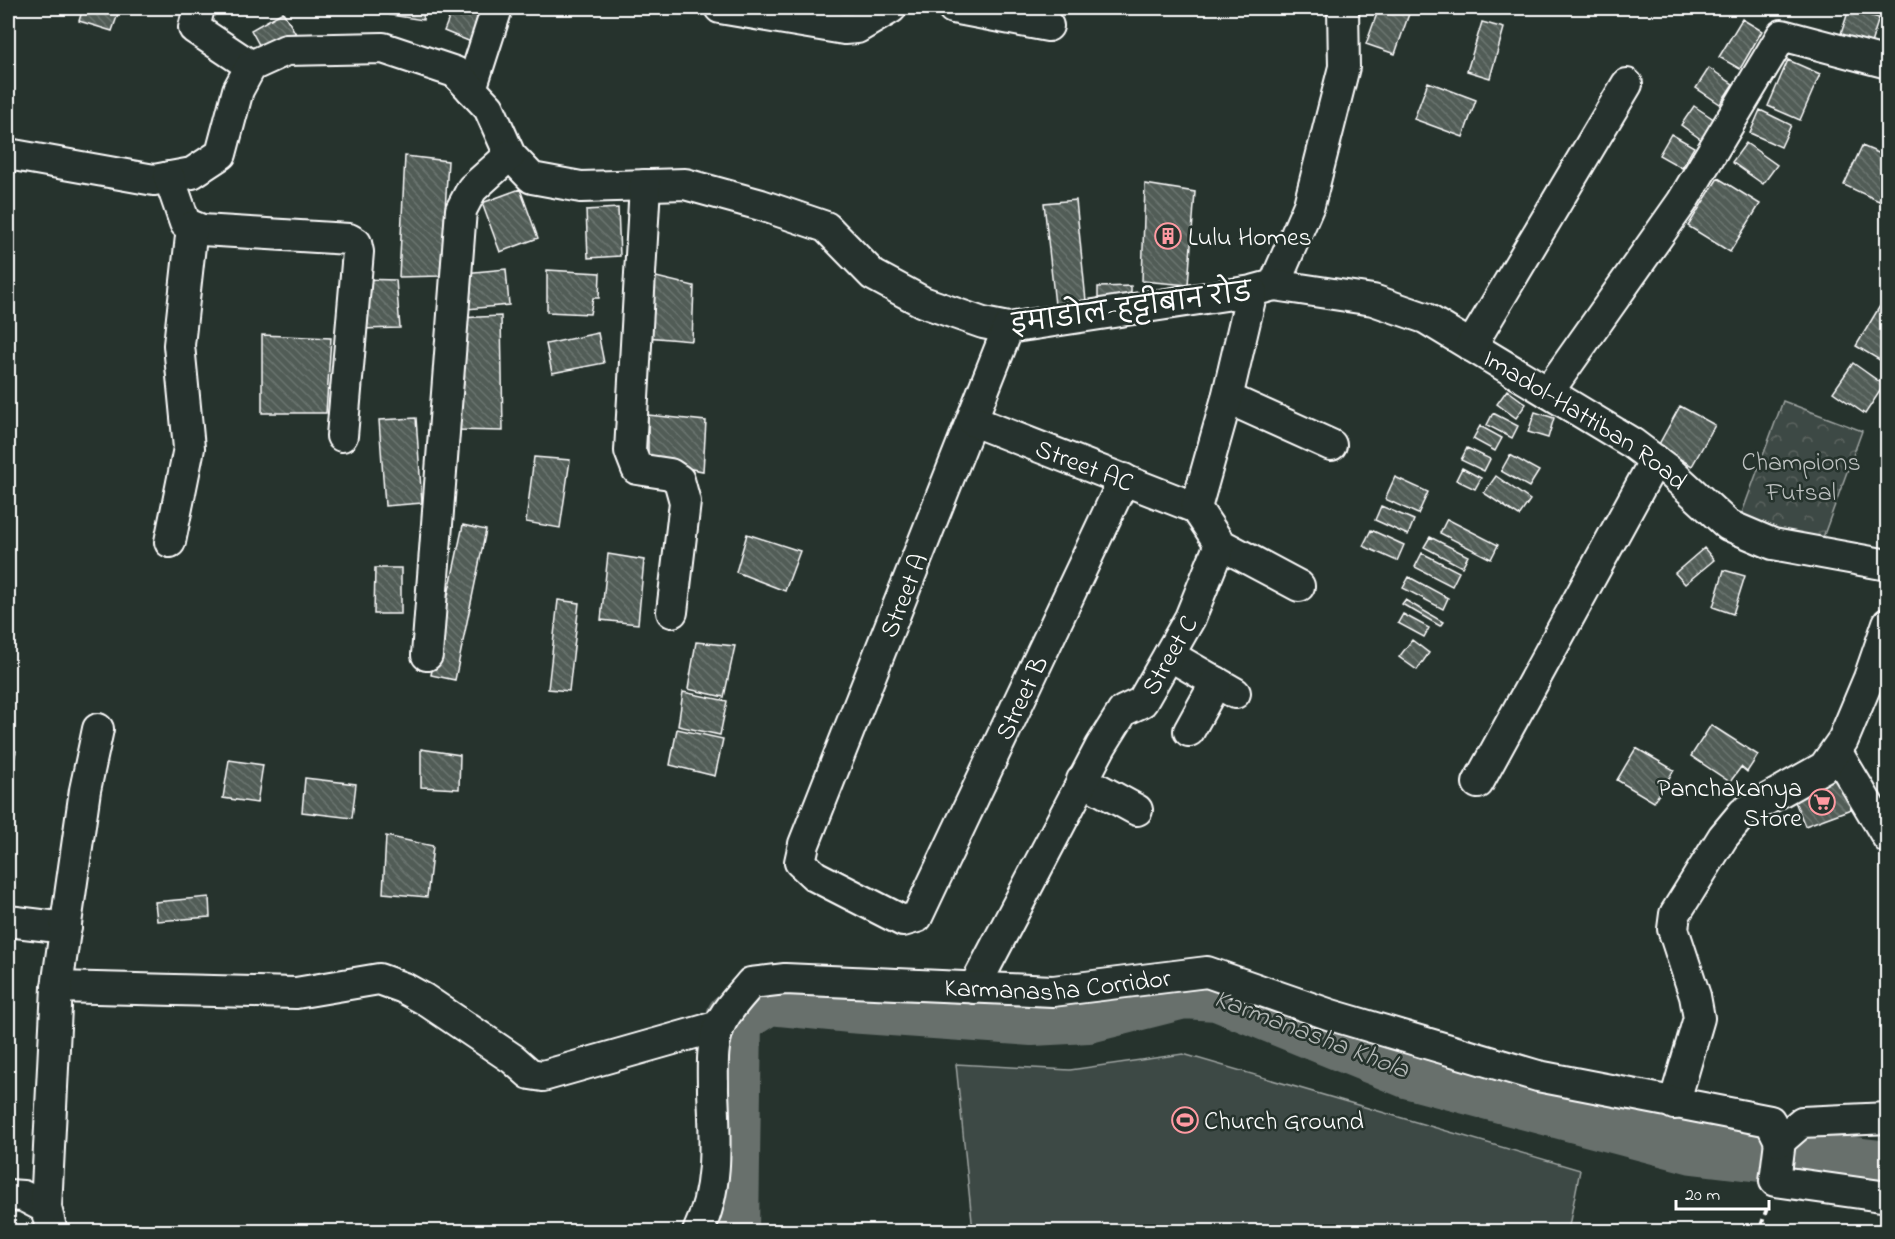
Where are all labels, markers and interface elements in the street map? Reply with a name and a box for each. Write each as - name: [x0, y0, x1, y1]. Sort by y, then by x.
- place label: Lulu Homes: [1188, 220, 1312, 258]
- building icon: Lulu Homes: [1153, 221, 1183, 251]
- street label: इमाडोल-हट्टीबान रोड: [1008, 270, 1256, 346]
- street label: Imadol-Hattiban Road: [1475, 341, 1695, 501]
- street label: Street AC: [1029, 431, 1138, 504]
- park label: Champions Futsal: [1741, 445, 1861, 513]
- street label: Street A: [872, 548, 940, 644]
- street label: Street C: [1134, 609, 1209, 703]
- street label: Street B: [987, 650, 1060, 747]
- place label: Panchakanya Store: [1657, 771, 1802, 839]
- supermarket icon: Panchakanya Store: [1807, 787, 1837, 817]
- street label: Karmanasha Corridor: [944, 961, 1174, 1013]
- water label: Karmanasha Khola: [1208, 980, 1414, 1091]
- place label: Church Ground: [1204, 1104, 1364, 1142]
- sports icon: Church Ground: [1170, 1105, 1200, 1135]
- scale bar: [1676, 1173, 1769, 1211]
- text: 20 m: [1685, 1183, 1720, 1209]

